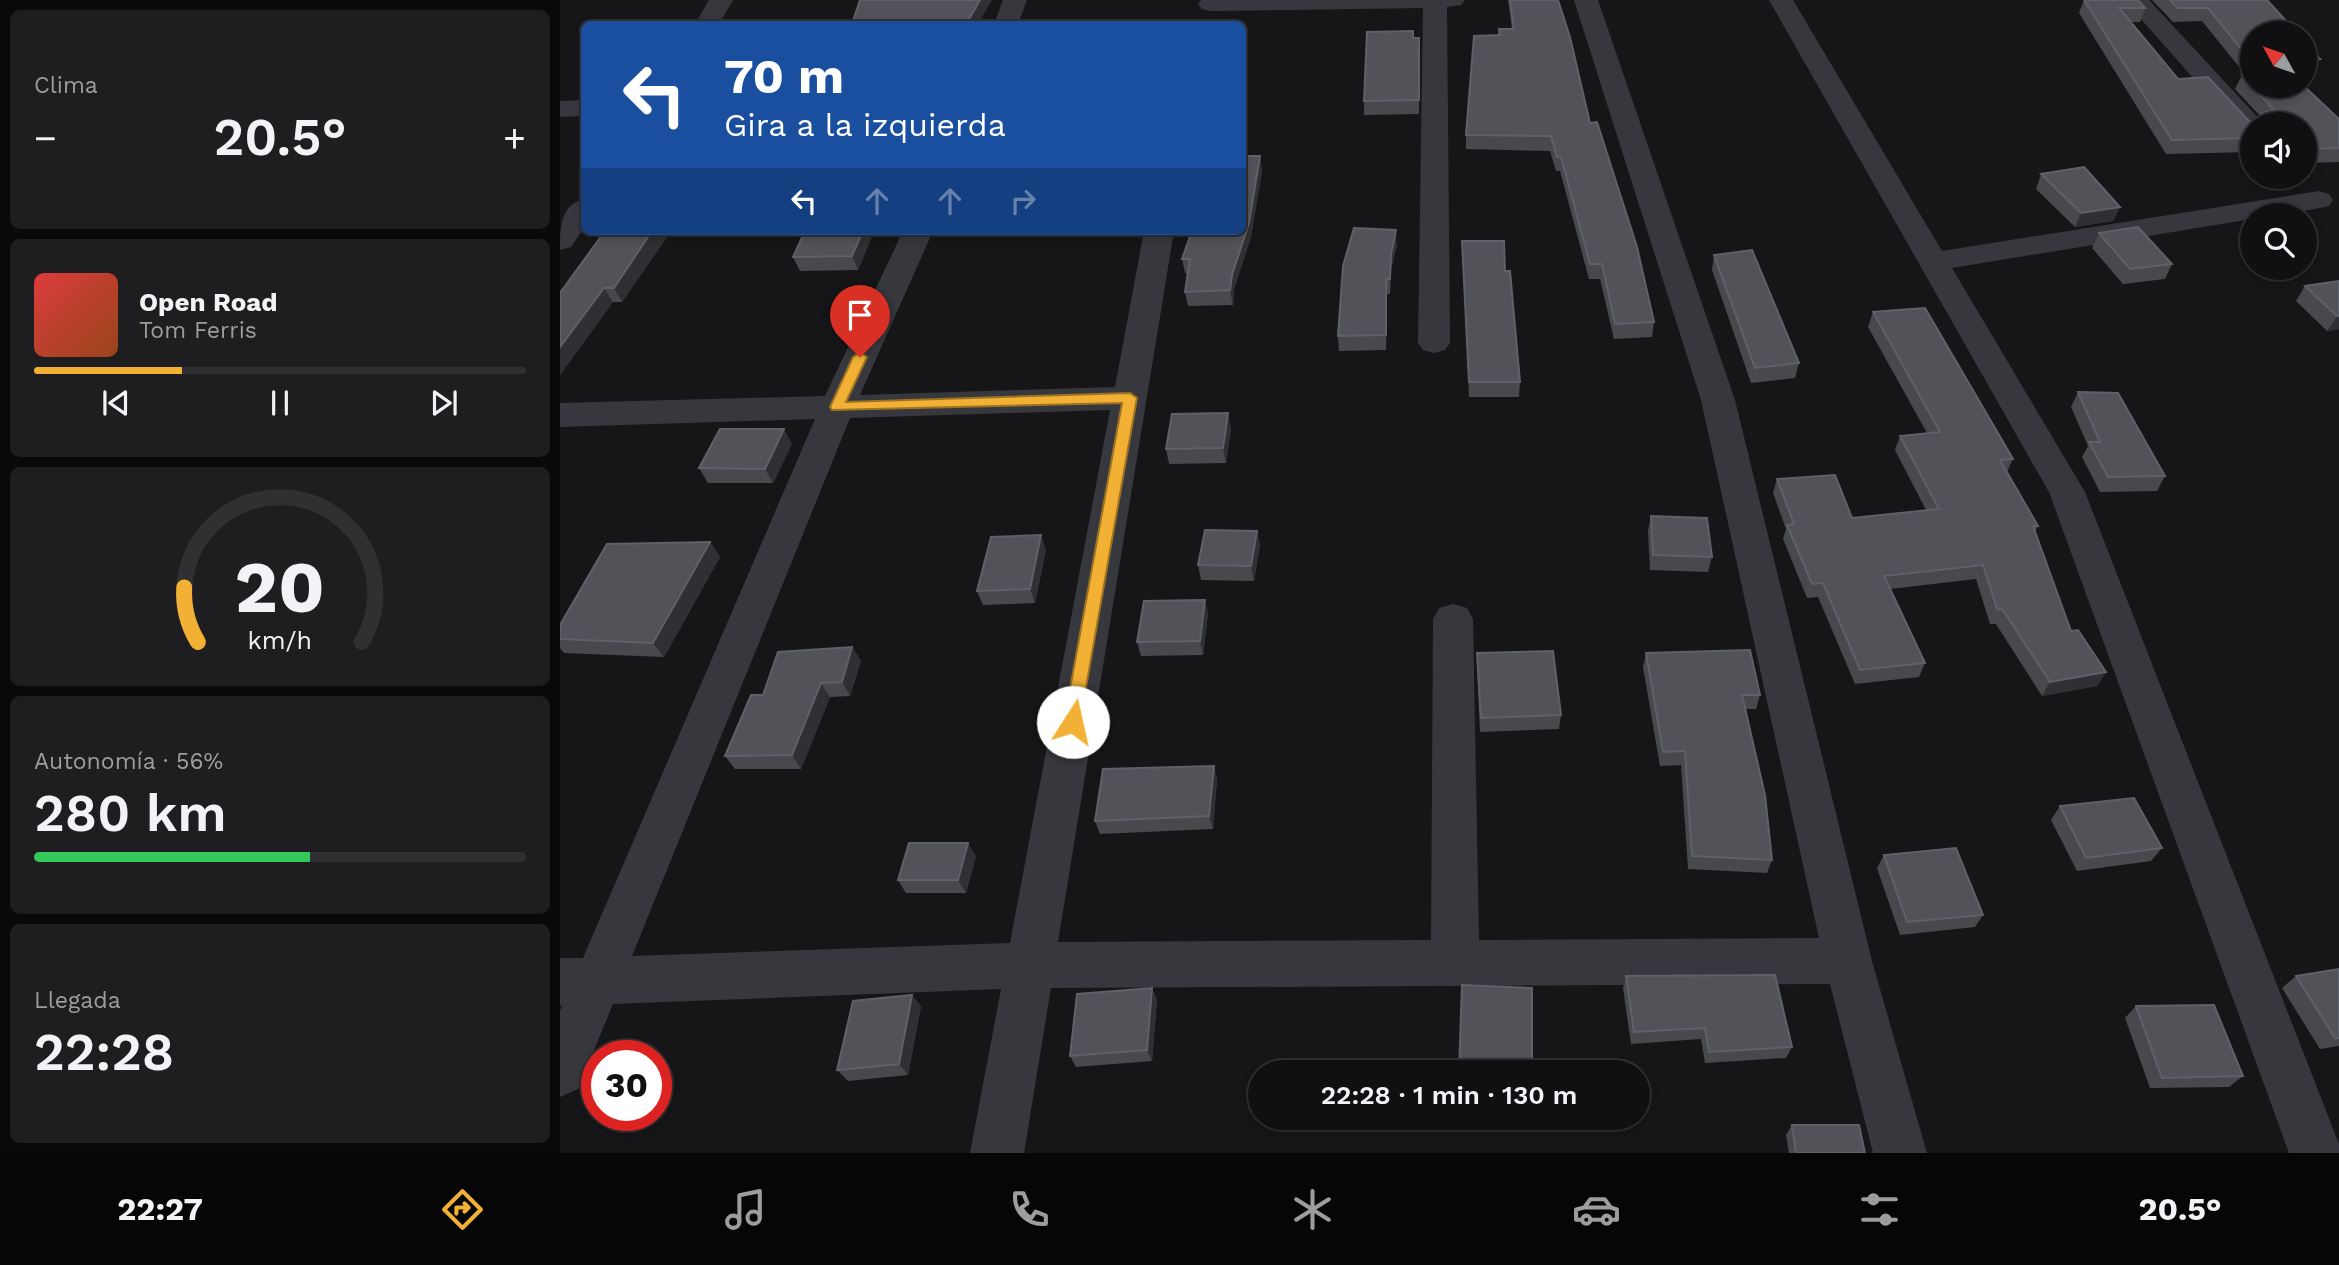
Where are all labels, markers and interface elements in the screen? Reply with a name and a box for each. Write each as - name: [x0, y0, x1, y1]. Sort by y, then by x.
- north arrow: [2240, 21, 2317, 98]
- map controls: [2240, 21, 2317, 280]
- text: 70 m: [724, 47, 844, 105]
- icon: left: [609, 49, 700, 140]
- text: Clima: [34, 72, 98, 99]
- text: Gira a la izquierda: [724, 106, 1006, 144]
- text: 20.5°: [214, 107, 346, 168]
- button: sound: [2240, 112, 2317, 189]
- text: −: [34, 116, 57, 160]
- text: +: [503, 116, 526, 160]
- icon: left: [785, 182, 823, 220]
- icon: ahead: [858, 182, 896, 220]
- icon: ahead: [931, 182, 969, 220]
- icon: right: [1004, 182, 1042, 220]
- button: search: [2240, 203, 2317, 280]
- pin: [830, 285, 890, 357]
- text: Open Road: [139, 287, 277, 317]
- icon: arrive: [841, 296, 879, 334]
- text: Tom Ferris: [139, 317, 257, 344]
- icon: previous: [97, 384, 135, 422]
- icon: pause: [261, 384, 299, 422]
- icon: next: [425, 384, 463, 422]
- text: 20: [235, 545, 325, 631]
- text: km/h: [248, 626, 312, 655]
- position arrow: [1036, 685, 1110, 759]
- text: Autonomía · 56%: [34, 748, 223, 775]
- text: 280 km: [34, 783, 227, 844]
- text: Llegada: [34, 987, 121, 1014]
- text: 22:28: [34, 1022, 174, 1083]
- speed limit sign: 30: [581, 1040, 672, 1131]
- text: 22:28 · 1 min · 130 m: [1321, 1080, 1577, 1110]
- icon: directions: [438, 1185, 487, 1234]
- icon: music: [721, 1185, 770, 1234]
- icon: phone: [1005, 1185, 1054, 1234]
- icon: climate: [1288, 1185, 1337, 1234]
- icon: car: [1572, 1185, 1621, 1234]
- icon: filters: [1855, 1185, 1904, 1234]
- text: 22:27: [117, 1190, 203, 1228]
- text: 20.5°: [2139, 1190, 2222, 1228]

